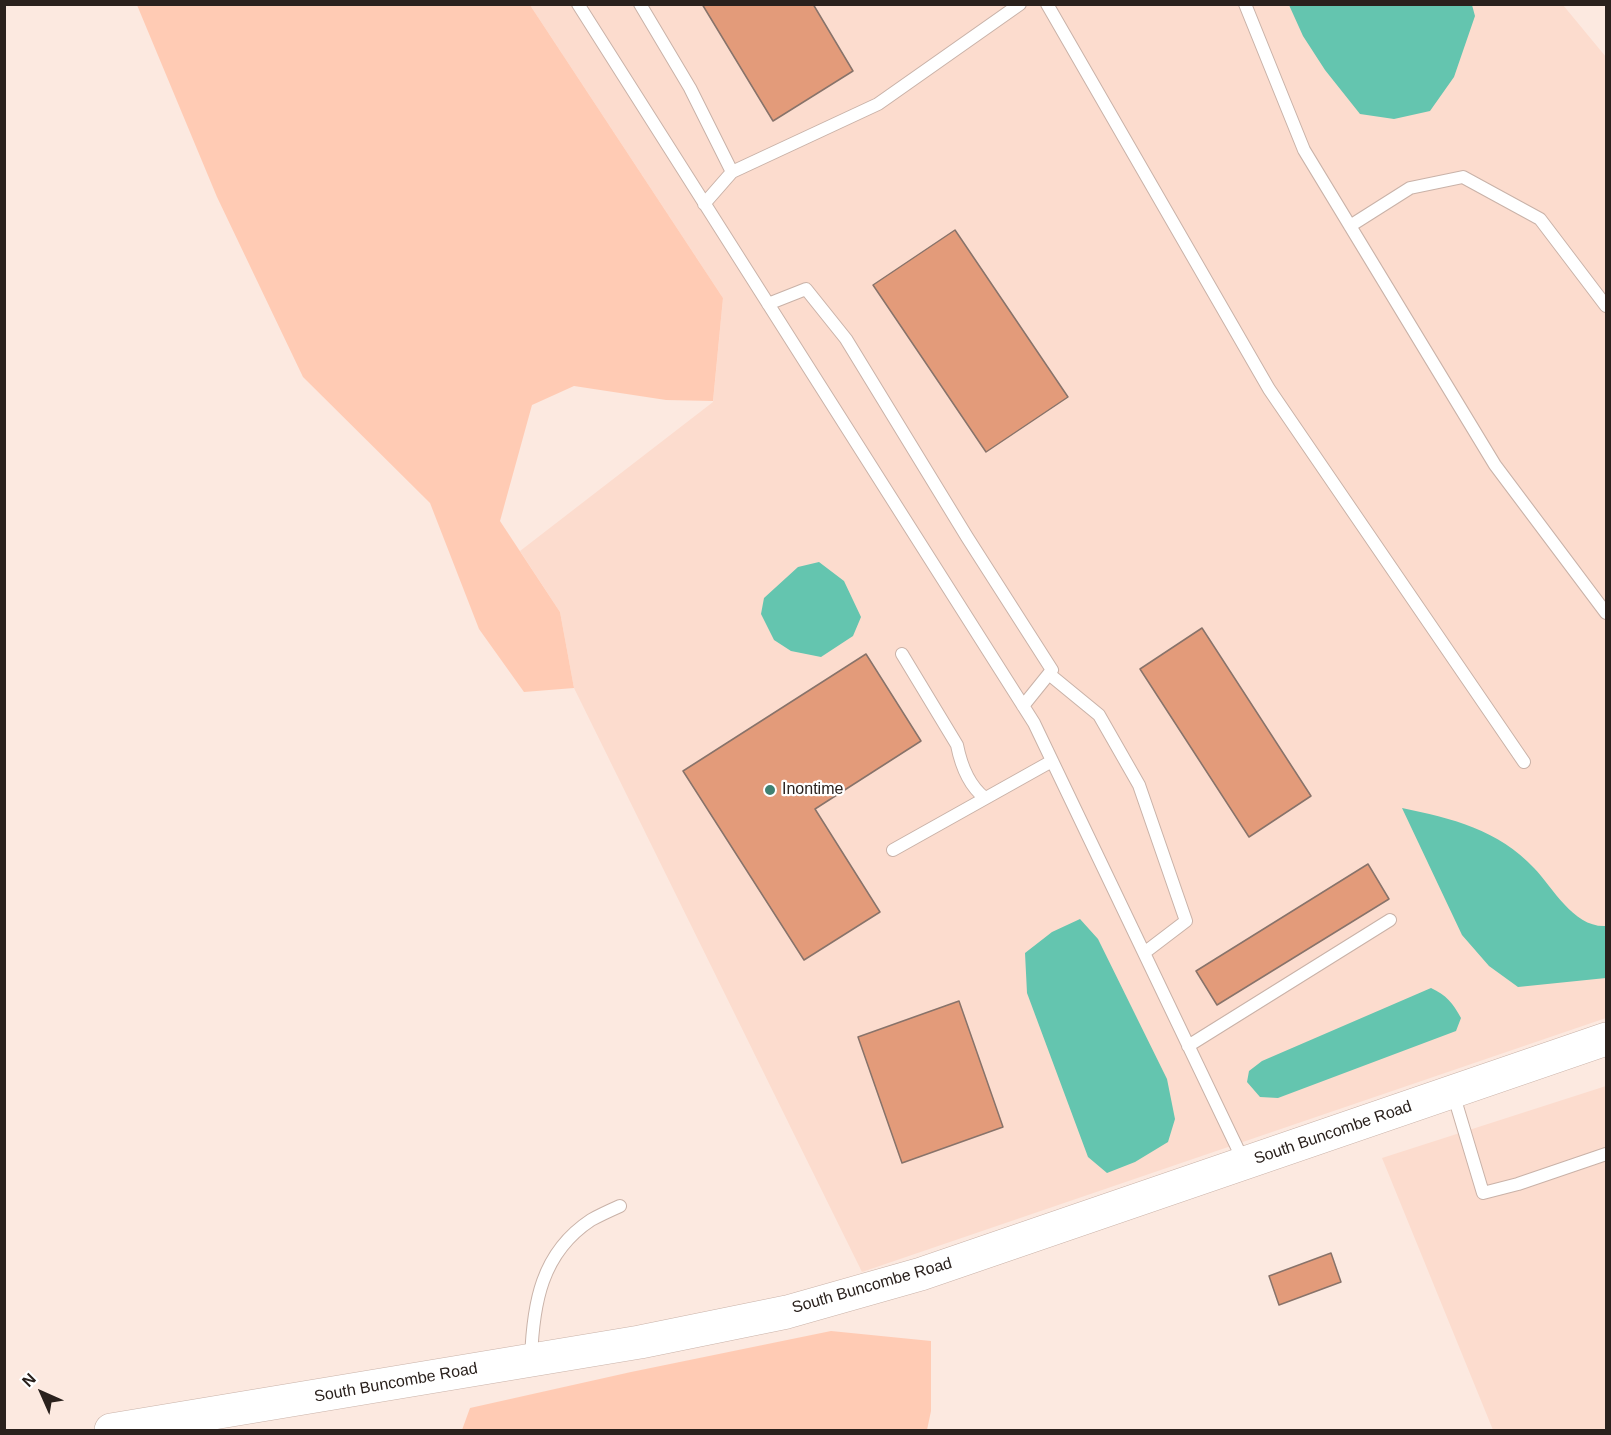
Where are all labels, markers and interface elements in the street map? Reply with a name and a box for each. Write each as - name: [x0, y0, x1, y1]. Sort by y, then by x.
- place label: Inontime: [782, 780, 843, 800]
- marker: Inontime: [763, 783, 777, 797]
- street label: South Buncombe Road: [1252, 1097, 1414, 1169]
- street label: South Buncombe Road: [790, 1254, 954, 1318]
- street label: South Buncombe Road: [313, 1359, 479, 1407]
- north arrow: [12, 1363, 72, 1423]
- text: N: [19, 1370, 39, 1390]

